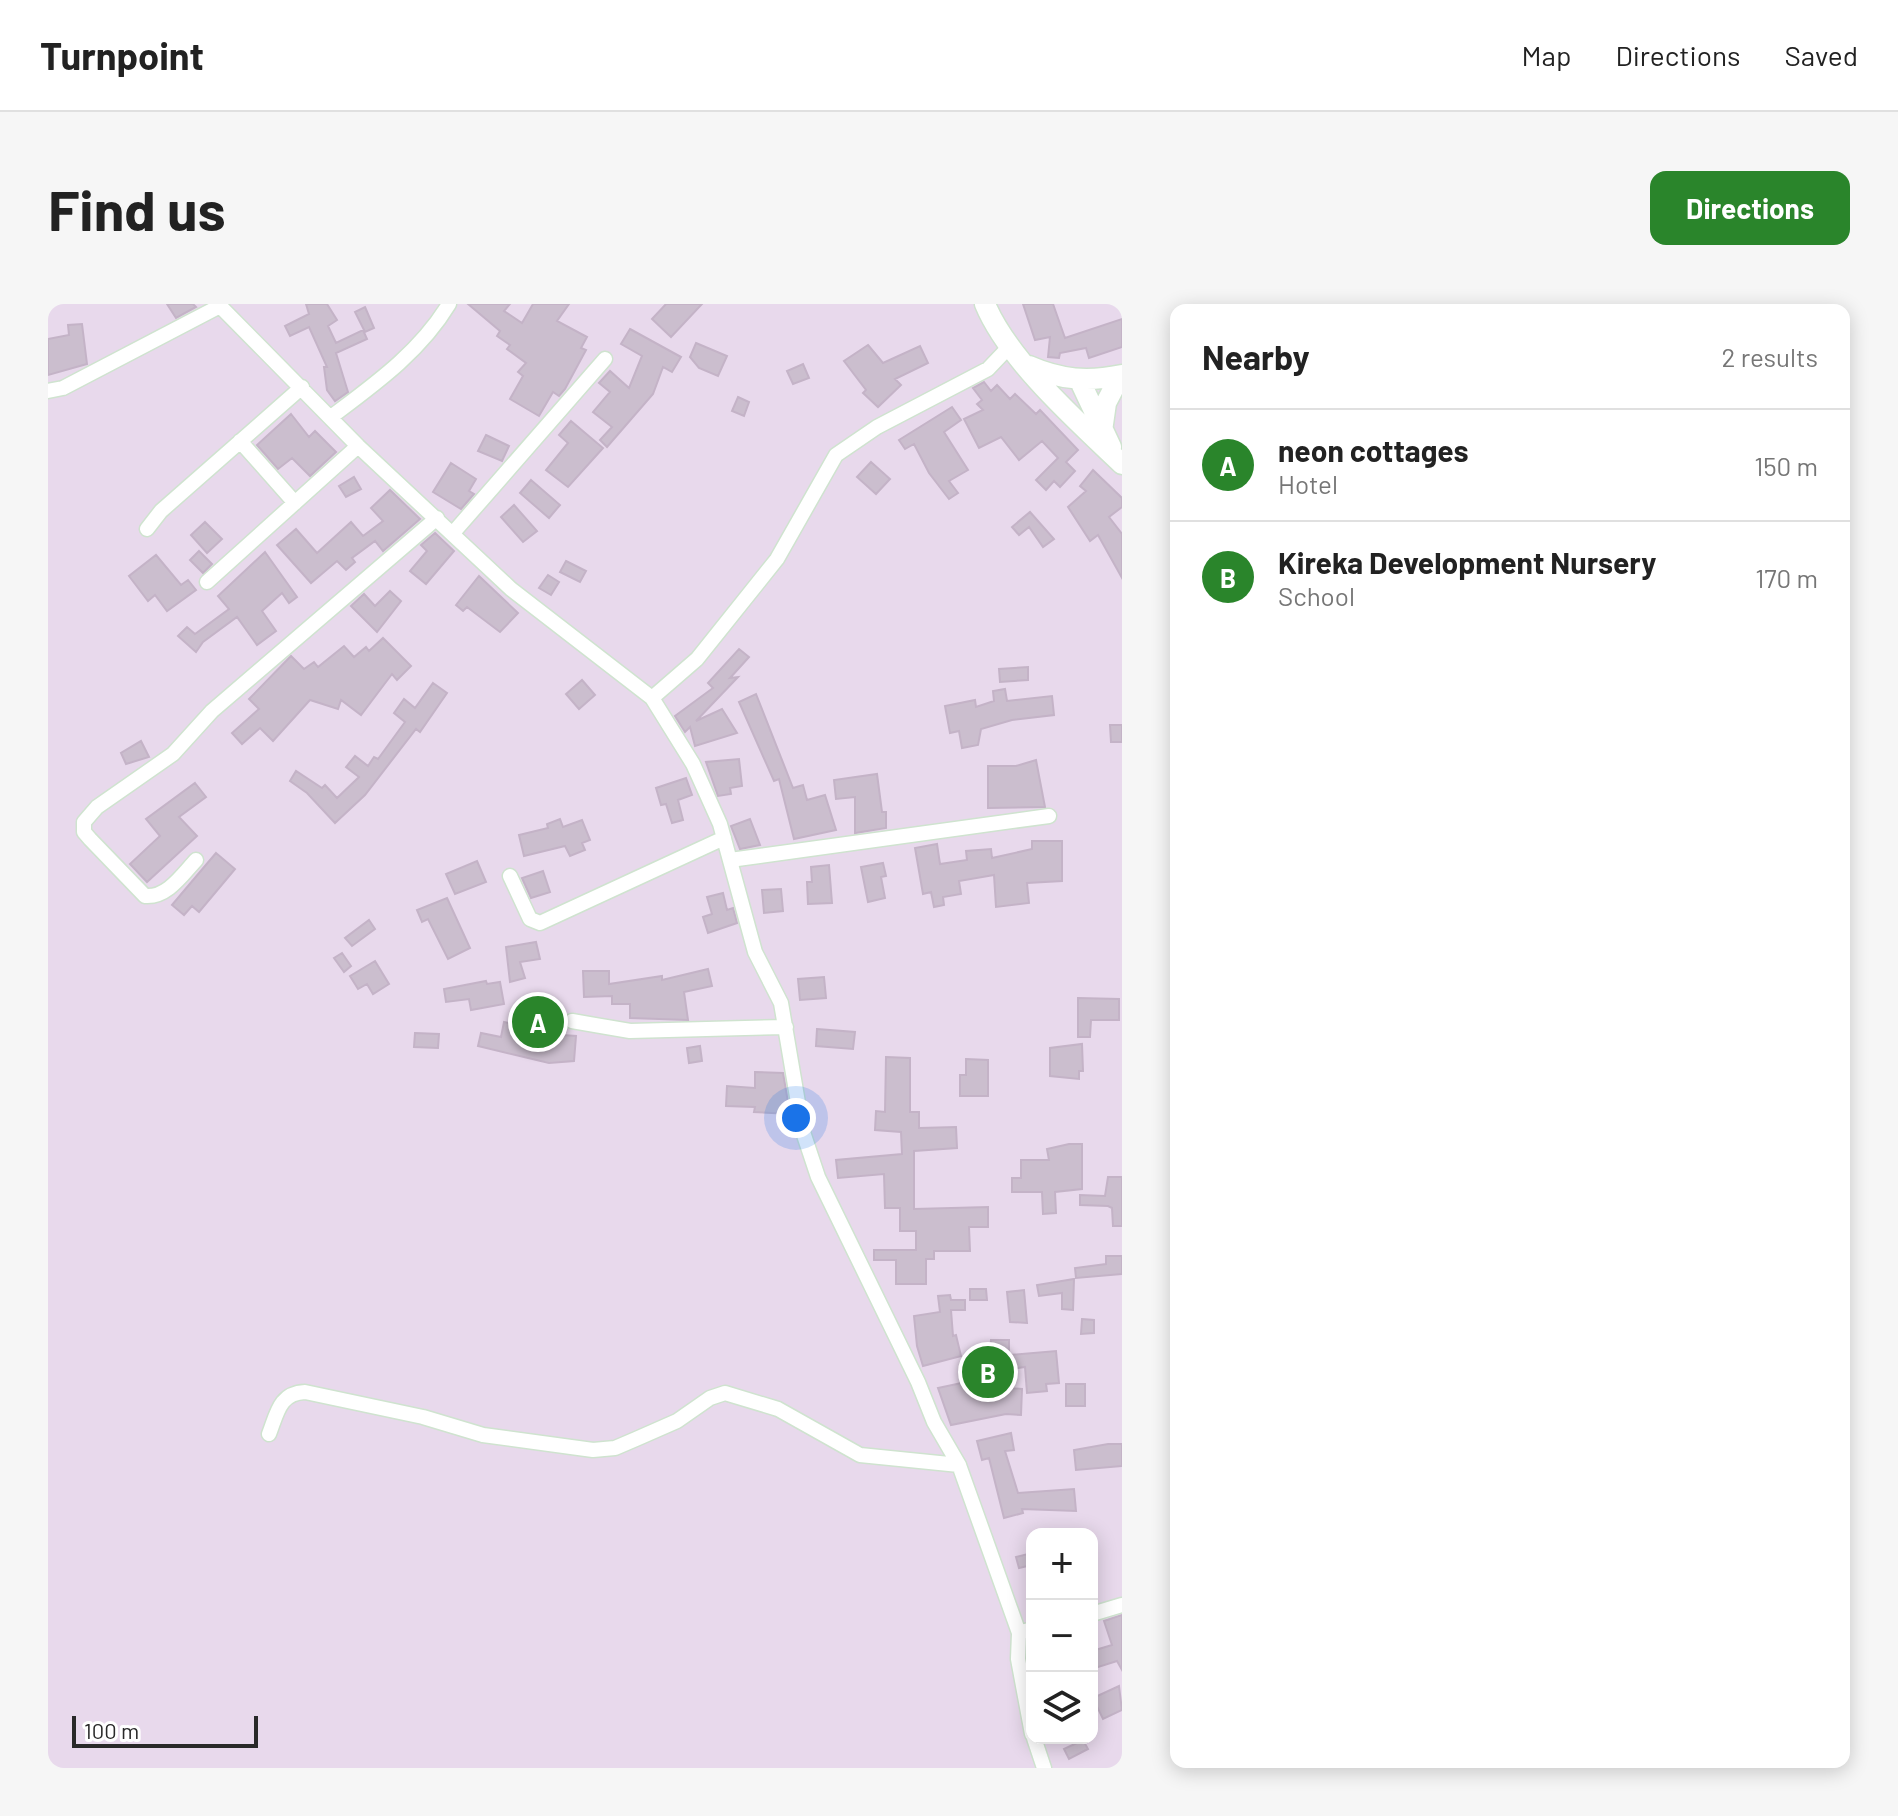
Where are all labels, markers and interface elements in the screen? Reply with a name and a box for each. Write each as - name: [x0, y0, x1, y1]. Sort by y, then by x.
- text: Turnpoint: [40, 32, 204, 78]
- text: Map: [1522, 38, 1571, 72]
- text: Directions: [1615, 38, 1741, 72]
- text: Saved: [1785, 38, 1858, 72]
- button: Directions: [1650, 171, 1850, 245]
- text: Find us: [48, 175, 226, 242]
- text: Nearby: [1202, 336, 1310, 377]
- text: 2 results: [1722, 341, 1818, 372]
- text: neon cottages: [1278, 432, 1469, 468]
- text: A: [1219, 450, 1237, 481]
- text: 150 m: [1754, 450, 1818, 481]
- text: Hotel: [1278, 468, 1338, 499]
- text: Kireka Development Nursery: [1278, 544, 1656, 580]
- text: B: [1220, 562, 1236, 593]
- text: 170 m: [1755, 562, 1818, 593]
- text: School: [1278, 580, 1355, 611]
- pin: A: [512, 992, 564, 1052]
- your location: [776, 1098, 816, 1138]
- pin: B: [962, 1342, 1014, 1402]
- map controls: [1026, 1528, 1098, 1744]
- button: +: [1026, 1528, 1098, 1600]
- button: −: [1026, 1600, 1098, 1672]
- button: layers: [1026, 1672, 1098, 1744]
- scale bar: [72, 1712, 258, 1748]
- text: 100 m: [84, 1717, 139, 1743]

